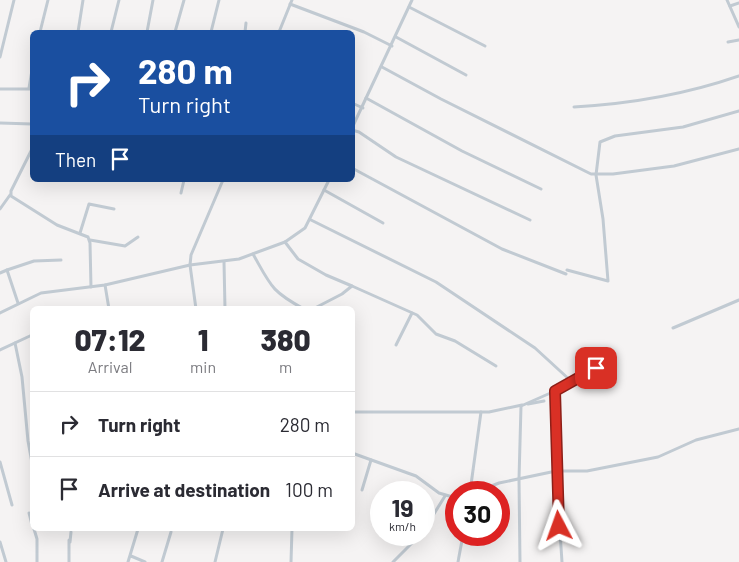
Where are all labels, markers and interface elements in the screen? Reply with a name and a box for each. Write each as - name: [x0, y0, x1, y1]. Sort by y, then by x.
- text: 280 m: [138, 49, 233, 91]
- icon: right: [55, 50, 120, 115]
- text: Turn right: [138, 91, 231, 117]
- icon: arrive: [106, 145, 134, 173]
- text: Then: [55, 148, 96, 171]
- text: 07:12: [74, 321, 146, 357]
- text: 1: [198, 321, 208, 357]
- text: 380: [260, 321, 311, 357]
- pin: [575, 347, 617, 389]
- icon: arrive: [582, 354, 610, 382]
- text: Arrival: [88, 357, 132, 376]
- text: min: [190, 357, 216, 376]
- text: m: [279, 357, 292, 376]
- icon: right: [55, 410, 83, 438]
- text: Turn right: [98, 413, 180, 436]
- text: 280 m: [280, 413, 330, 436]
- icon: arrive: [55, 475, 83, 503]
- text: Arrive at destination: [98, 478, 270, 501]
- text: 100 m: [285, 478, 333, 501]
- speed limit sign: 30: [445, 481, 510, 546]
- text: 19: [391, 492, 414, 522]
- position arrow: [532, 499, 584, 551]
- text: km/h: [389, 519, 416, 533]

